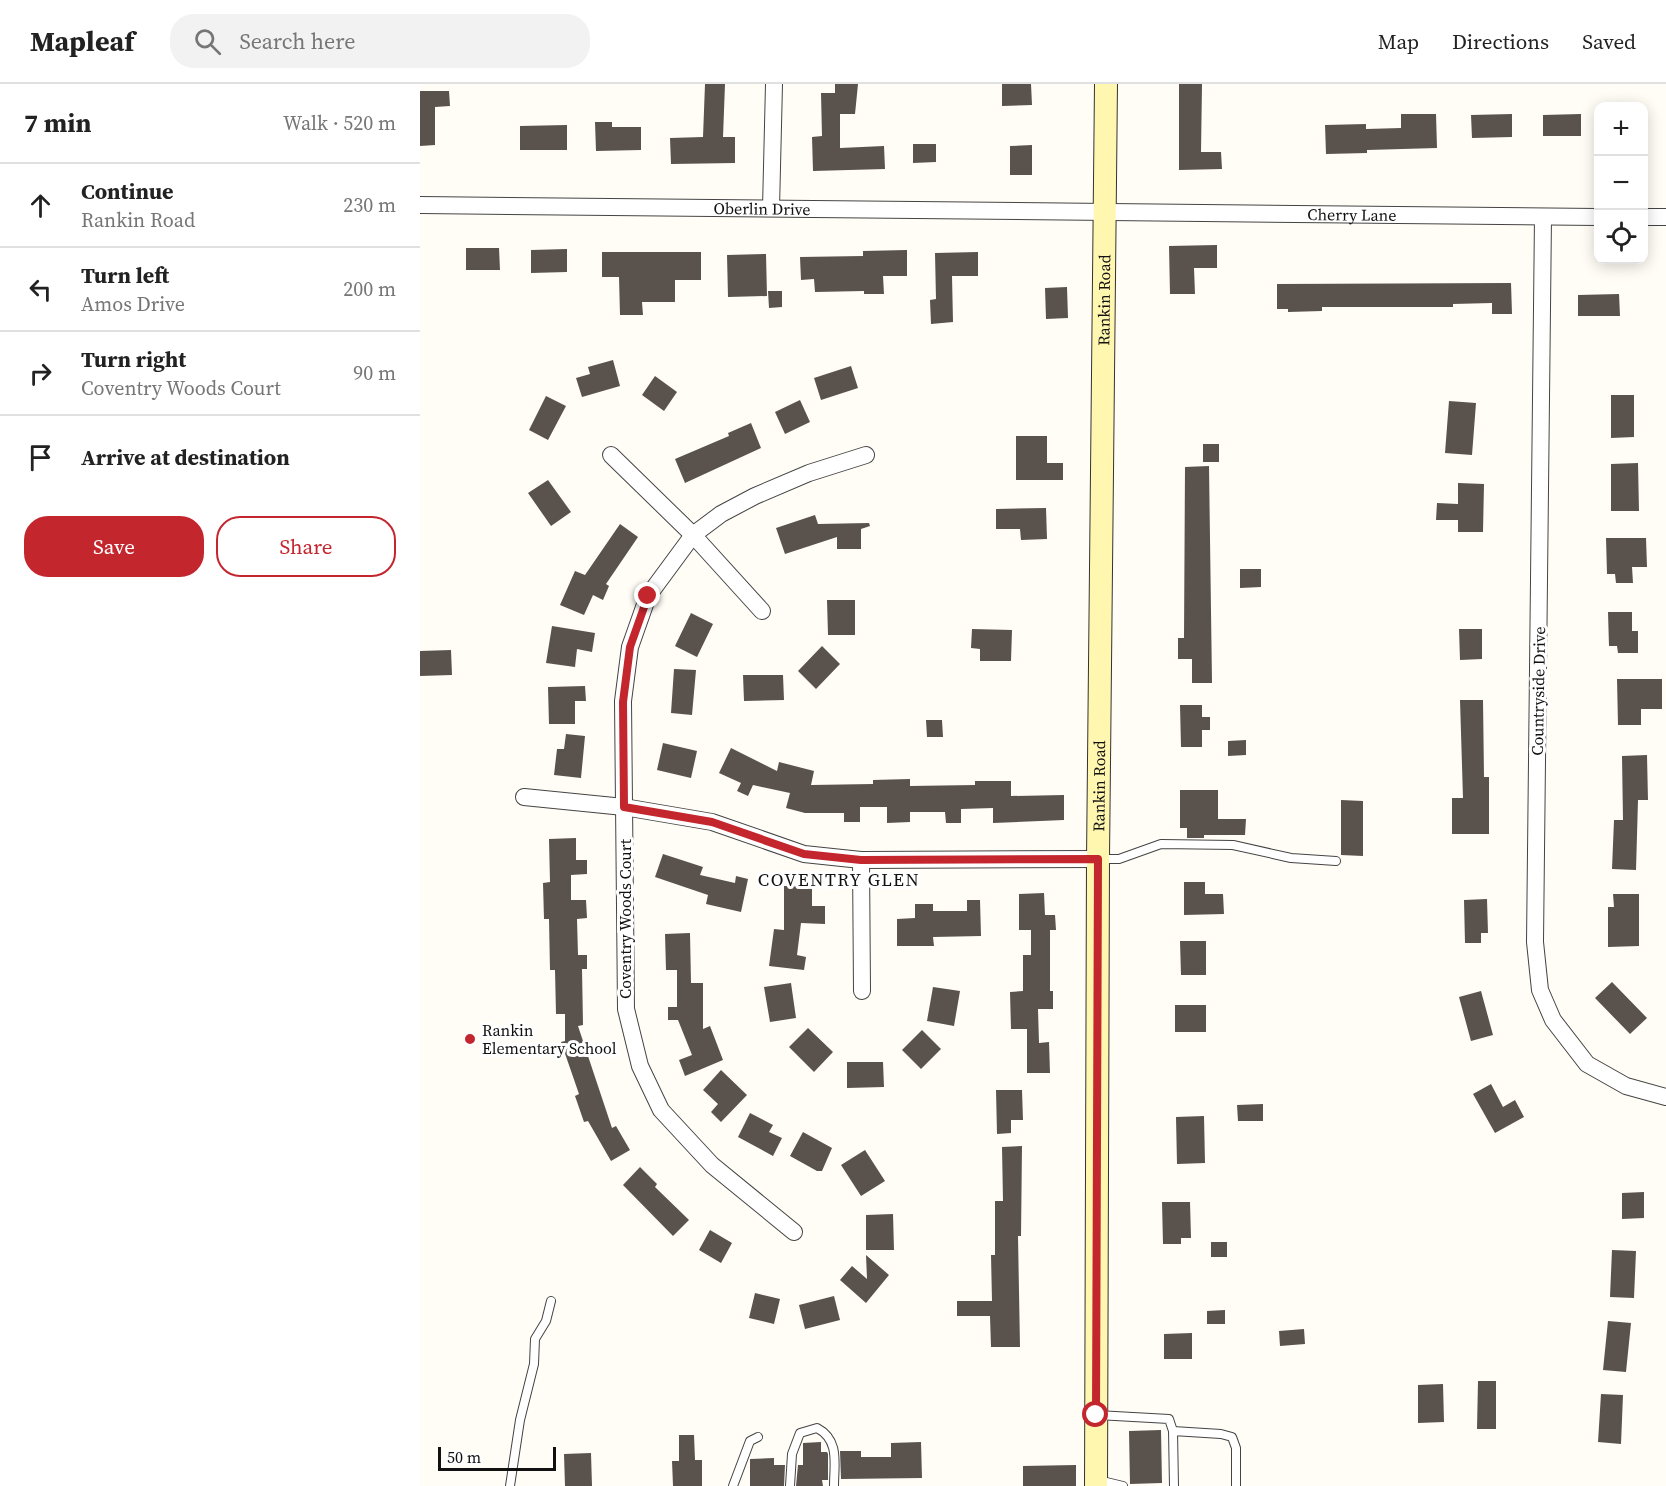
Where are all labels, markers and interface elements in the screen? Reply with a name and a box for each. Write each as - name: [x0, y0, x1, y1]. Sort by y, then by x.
- search box: [170, 14, 590, 68]
- text: Mapleaf: [30, 22, 134, 60]
- icon: search: [191, 25, 224, 58]
- text: Search here: [239, 26, 355, 56]
- text: Map: [1378, 27, 1419, 56]
- text: Directions: [1452, 27, 1549, 56]
- text: Saved: [1582, 27, 1636, 56]
- map controls: [1594, 102, 1648, 264]
- button: +: [1594, 102, 1648, 156]
- text: 7 min: [24, 105, 91, 141]
- text: Walk · 520 m: [283, 109, 396, 137]
- button: −: [1594, 156, 1648, 210]
- text: Continue: [81, 176, 174, 206]
- icon: ahead: [24, 189, 57, 222]
- text: 230 m: [343, 191, 396, 219]
- street label: Oberlin Drive: [713, 197, 811, 220]
- street label: Cherry Lane: [1307, 203, 1397, 226]
- text: Rankin Road: [81, 206, 195, 234]
- button: locate: [1594, 210, 1648, 264]
- street label: Rankin Road: [1092, 254, 1115, 346]
- text: Turn left: [81, 260, 169, 290]
- icon: left: [24, 273, 57, 306]
- text: 200 m: [343, 275, 396, 303]
- text: Amos Drive: [81, 290, 185, 318]
- text: Turn right: [81, 344, 186, 374]
- icon: right: [24, 357, 57, 390]
- text: 90 m: [353, 359, 396, 387]
- text: Coventry Woods Court: [81, 374, 281, 402]
- icon: arrive: [24, 441, 57, 474]
- text: Arrive at destination: [81, 442, 290, 472]
- button: Save: [24, 516, 204, 577]
- button: Share: [216, 516, 396, 577]
- route end: [634, 582, 660, 608]
- street label: Countryside Drive: [1526, 626, 1550, 756]
- street label: Rankin Road: [1087, 740, 1110, 832]
- street label: Coventry Woods Court: [614, 838, 636, 999]
- district label: COVENTRY GLEN: [758, 867, 920, 892]
- place label: Rankin Elementary School: [482, 1019, 617, 1059]
- marker: Rankin Elementary School: [463, 1032, 477, 1046]
- route start: [1082, 1401, 1108, 1427]
- scale bar: [438, 1444, 556, 1472]
- text: 50 m: [447, 1446, 481, 1468]

